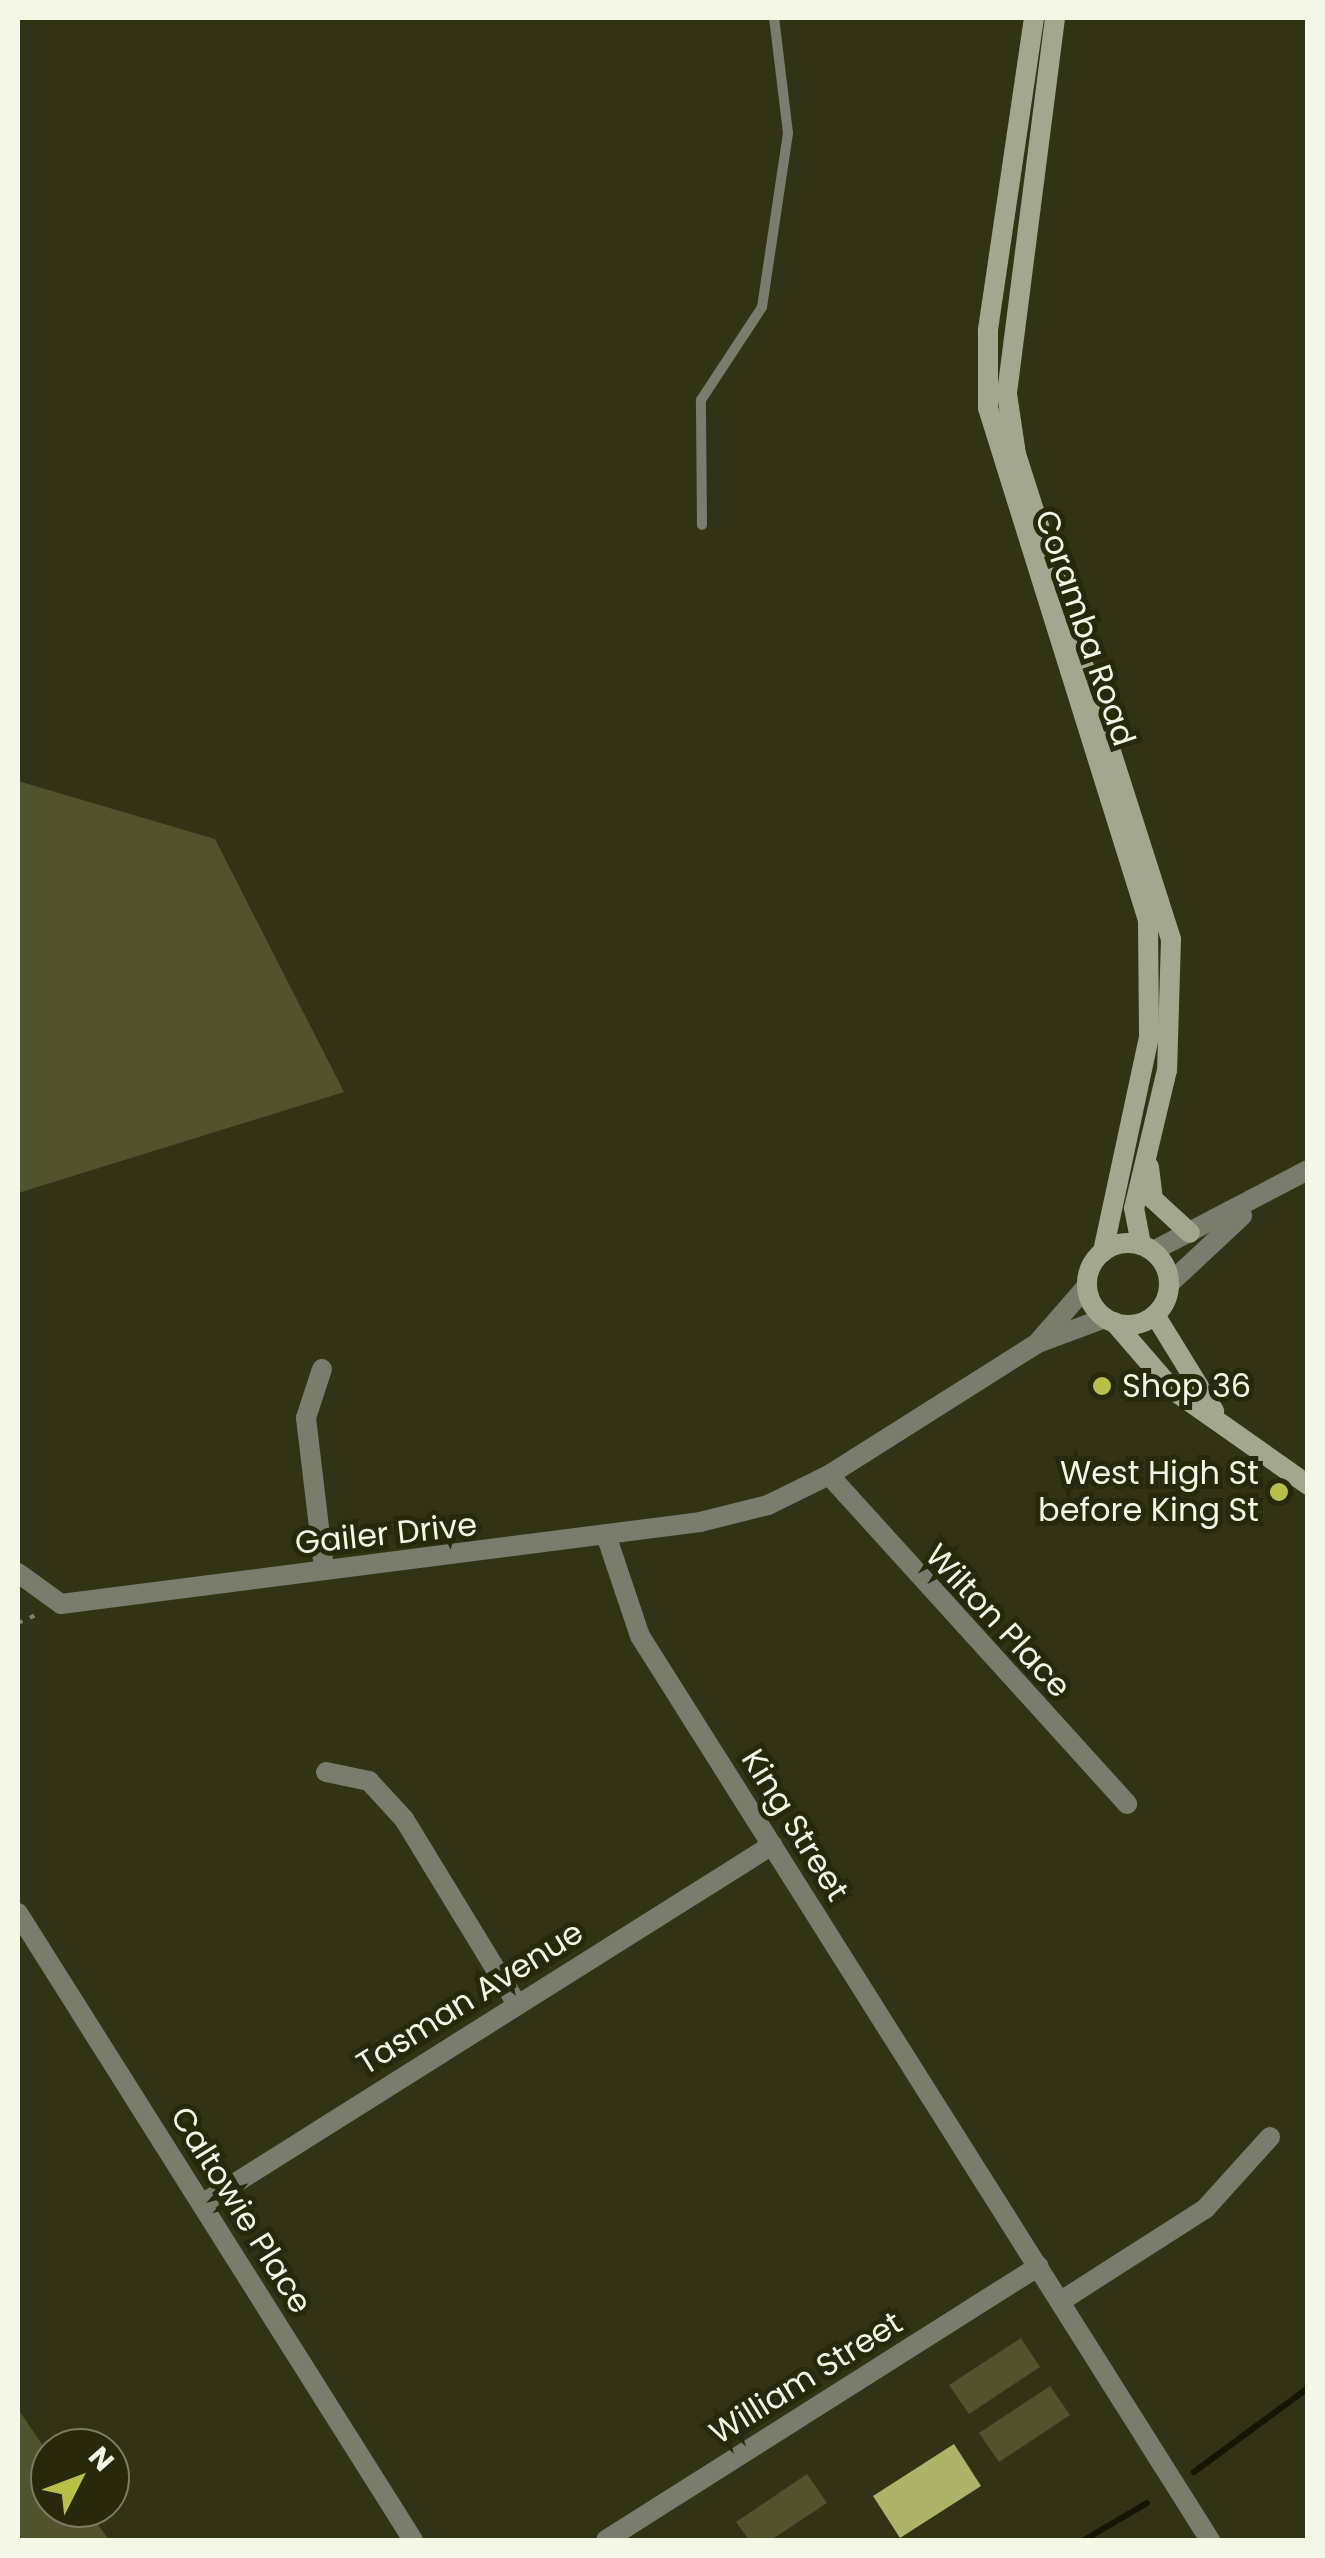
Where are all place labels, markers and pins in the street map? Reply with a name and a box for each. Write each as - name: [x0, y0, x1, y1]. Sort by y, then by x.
- place label: Shop 36: [1122, 1367, 1251, 1405]
- marker: Shop 36: [1091, 1375, 1113, 1397]
- place label: West High St before King St: [1038, 1455, 1259, 1530]
- marker: West High St before King St: [1268, 1481, 1290, 1503]

